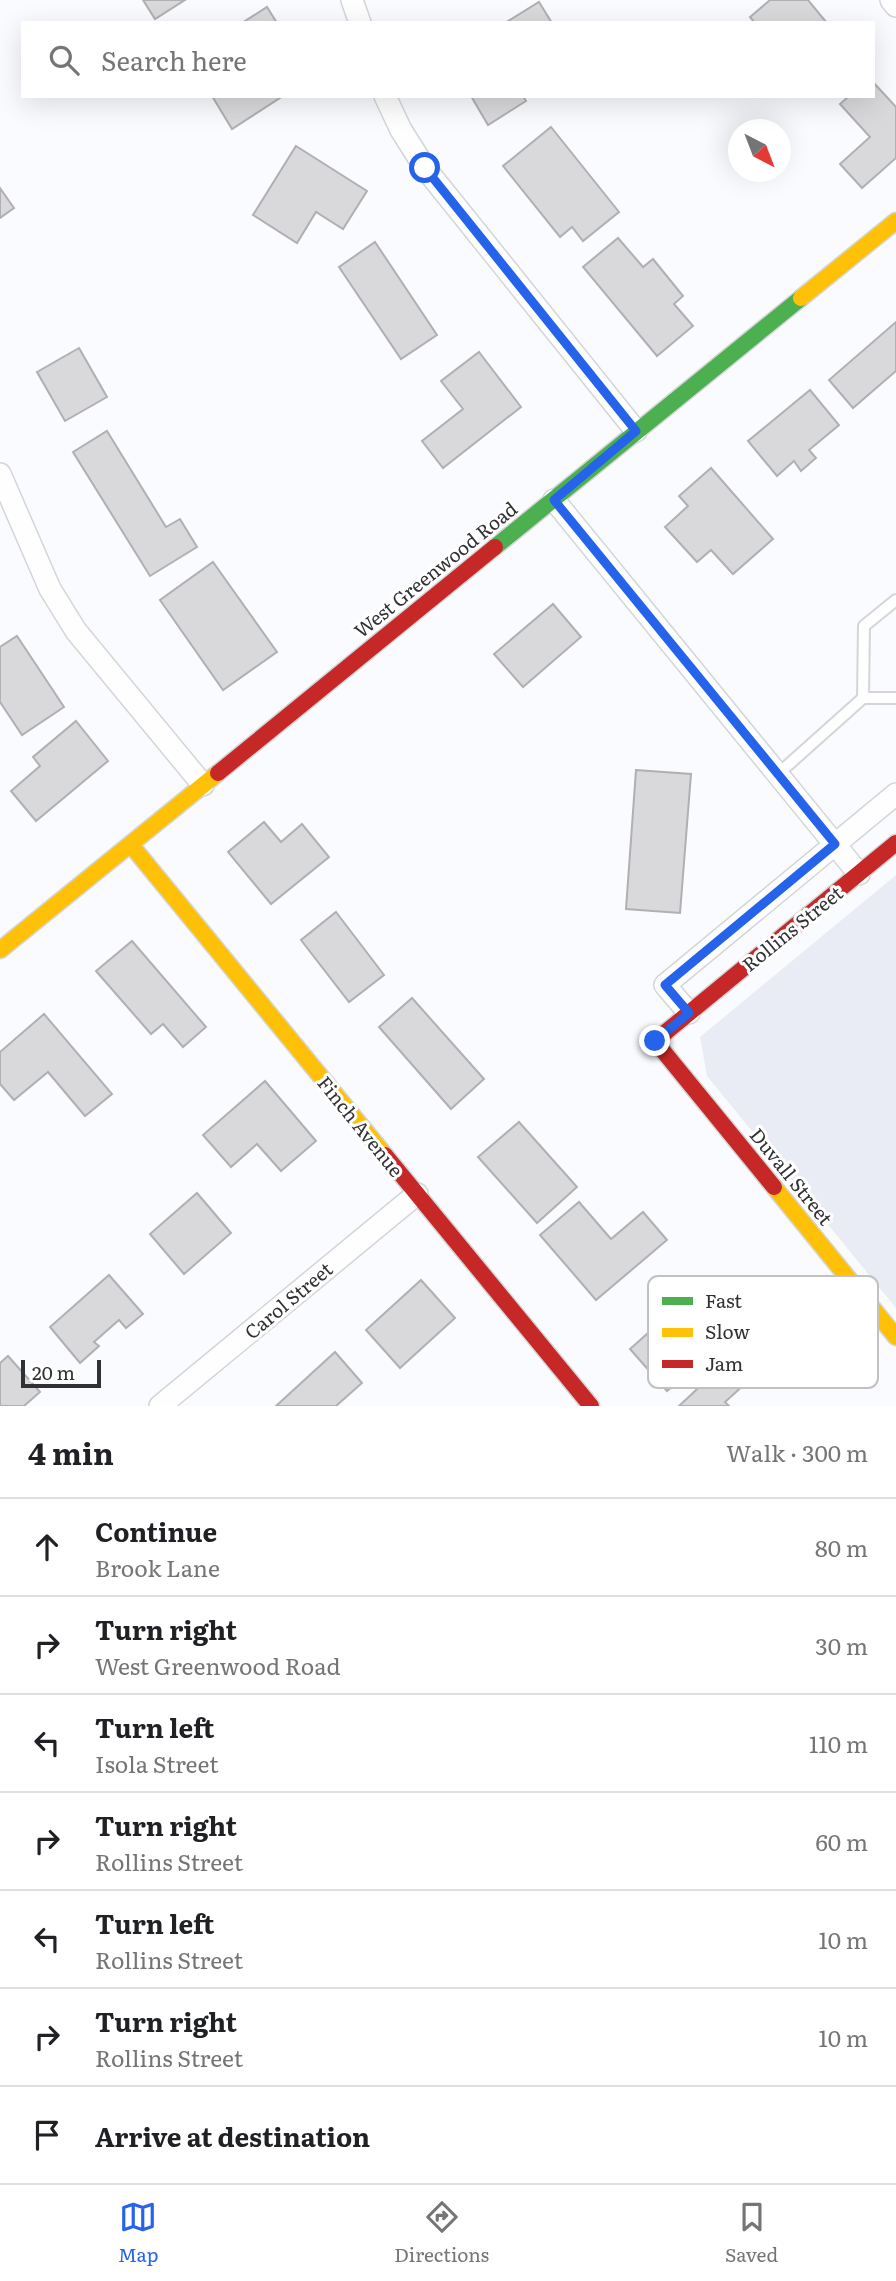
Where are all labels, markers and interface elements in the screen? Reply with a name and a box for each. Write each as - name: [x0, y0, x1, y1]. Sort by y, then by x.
- search box: [21, 21, 875, 98]
- text: Search here: [101, 40, 247, 79]
- icon: search: [45, 41, 83, 79]
- north arrow: [728, 119, 791, 182]
- route start: [409, 152, 440, 183]
- street label: West Greenwood Road: [347, 494, 523, 644]
- street label: Rollins Street: [736, 878, 849, 977]
- route end: [639, 1025, 670, 1056]
- street label: Finch Avenue: [311, 1069, 411, 1183]
- street label: Duvall Street: [744, 1121, 840, 1231]
- street label: Carol Street: [238, 1255, 338, 1345]
- legend: [648, 1276, 878, 1388]
- text: Fast: [705, 1286, 742, 1314]
- text: Slow: [705, 1317, 750, 1345]
- text: Jam: [705, 1349, 743, 1377]
- scale bar: [21, 1357, 102, 1389]
- text: 20 m: [32, 1358, 75, 1386]
- text: 4 min: [28, 1430, 114, 1474]
- text: Walk · 300 m: [726, 1435, 868, 1469]
- text: Continue: [95, 1511, 217, 1550]
- icon: ahead: [28, 1528, 66, 1566]
- text: 80 m: [815, 1530, 868, 1564]
- text: Brook Lane: [95, 1550, 220, 1584]
- text: Turn right: [95, 1609, 237, 1648]
- icon: right: [28, 1626, 66, 1664]
- text: 30 m: [815, 1628, 868, 1662]
- text: West Greenwood Road: [95, 1648, 341, 1682]
- text: Turn left: [95, 1707, 214, 1746]
- icon: left: [28, 1724, 66, 1762]
- text: 110 m: [809, 1726, 868, 1760]
- text: Isola Street: [95, 1746, 218, 1780]
- text: Turn right: [95, 1805, 237, 1844]
- icon: right: [28, 1822, 66, 1860]
- text: 60 m: [815, 1824, 868, 1858]
- text: Rollins Street: [95, 1844, 243, 1878]
- text: Turn left: [95, 1903, 214, 1942]
- icon: left: [28, 1920, 66, 1958]
- text: 10 m: [818, 1922, 868, 1956]
- text: Rollins Street: [95, 1942, 243, 1976]
- text: Turn right: [95, 2001, 237, 2040]
- icon: right: [28, 2018, 66, 2056]
- text: 10 m: [818, 2020, 868, 2054]
- text: Rollins Street: [95, 2040, 243, 2074]
- icon: arrive: [28, 2116, 66, 2154]
- text: Arrive at destination: [95, 2116, 370, 2155]
- tab: Map: [118, 2198, 158, 2268]
- tab: Directions: [394, 2198, 489, 2268]
- tab: Saved: [725, 2198, 778, 2268]

